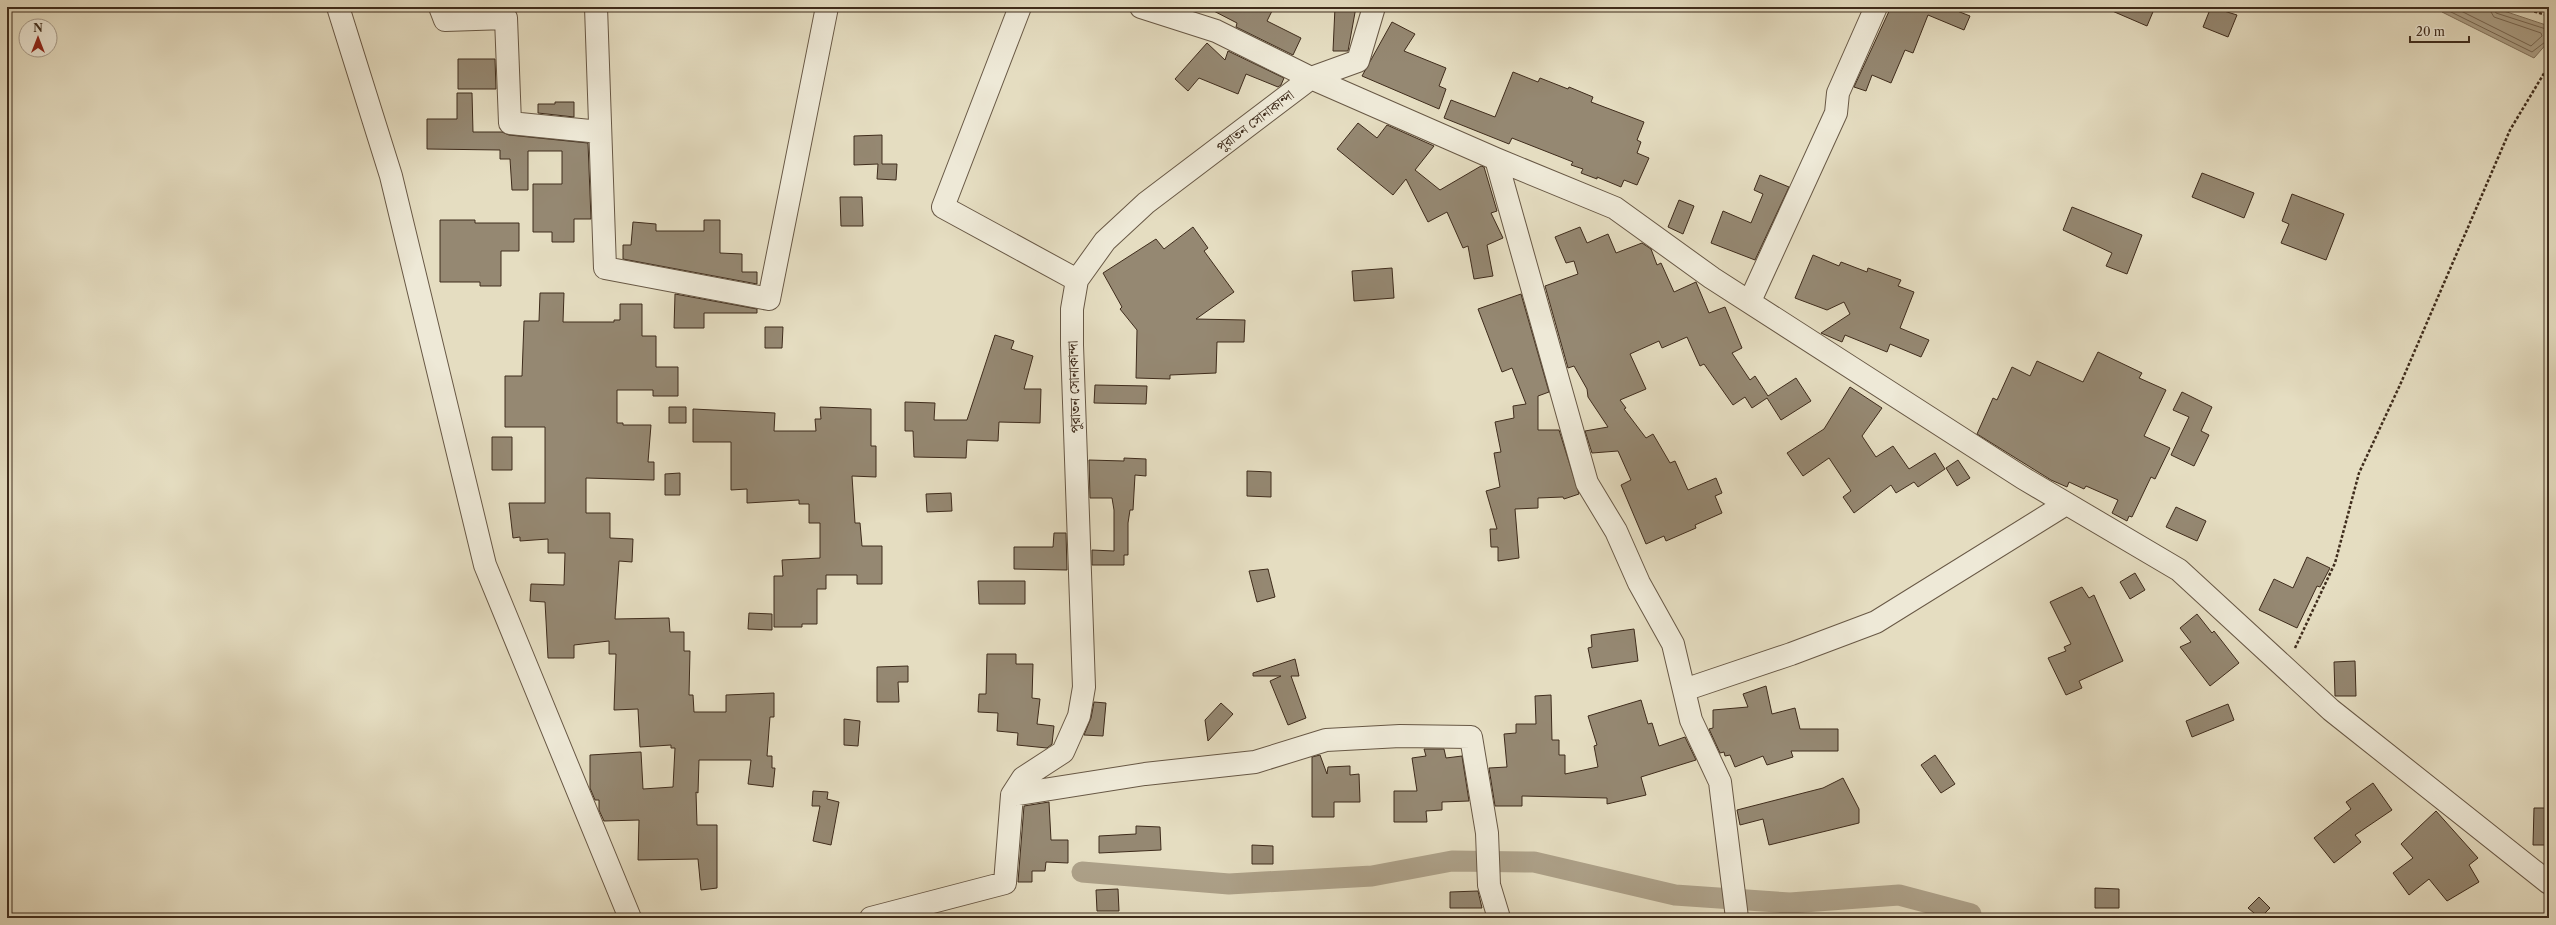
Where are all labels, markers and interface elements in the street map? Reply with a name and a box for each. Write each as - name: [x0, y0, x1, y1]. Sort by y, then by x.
- north arrow: [18, 18, 58, 58]
- scale bar: [2410, 18, 2469, 44]
- text: N: [33, 21, 43, 35]
- text: 20 m: [2416, 24, 2445, 39]
- street label: পুরাতন সোনাকান্দা: [1213, 86, 1297, 156]
- street label: পুরাতন সোনাকান্দা: [1063, 340, 1085, 434]

